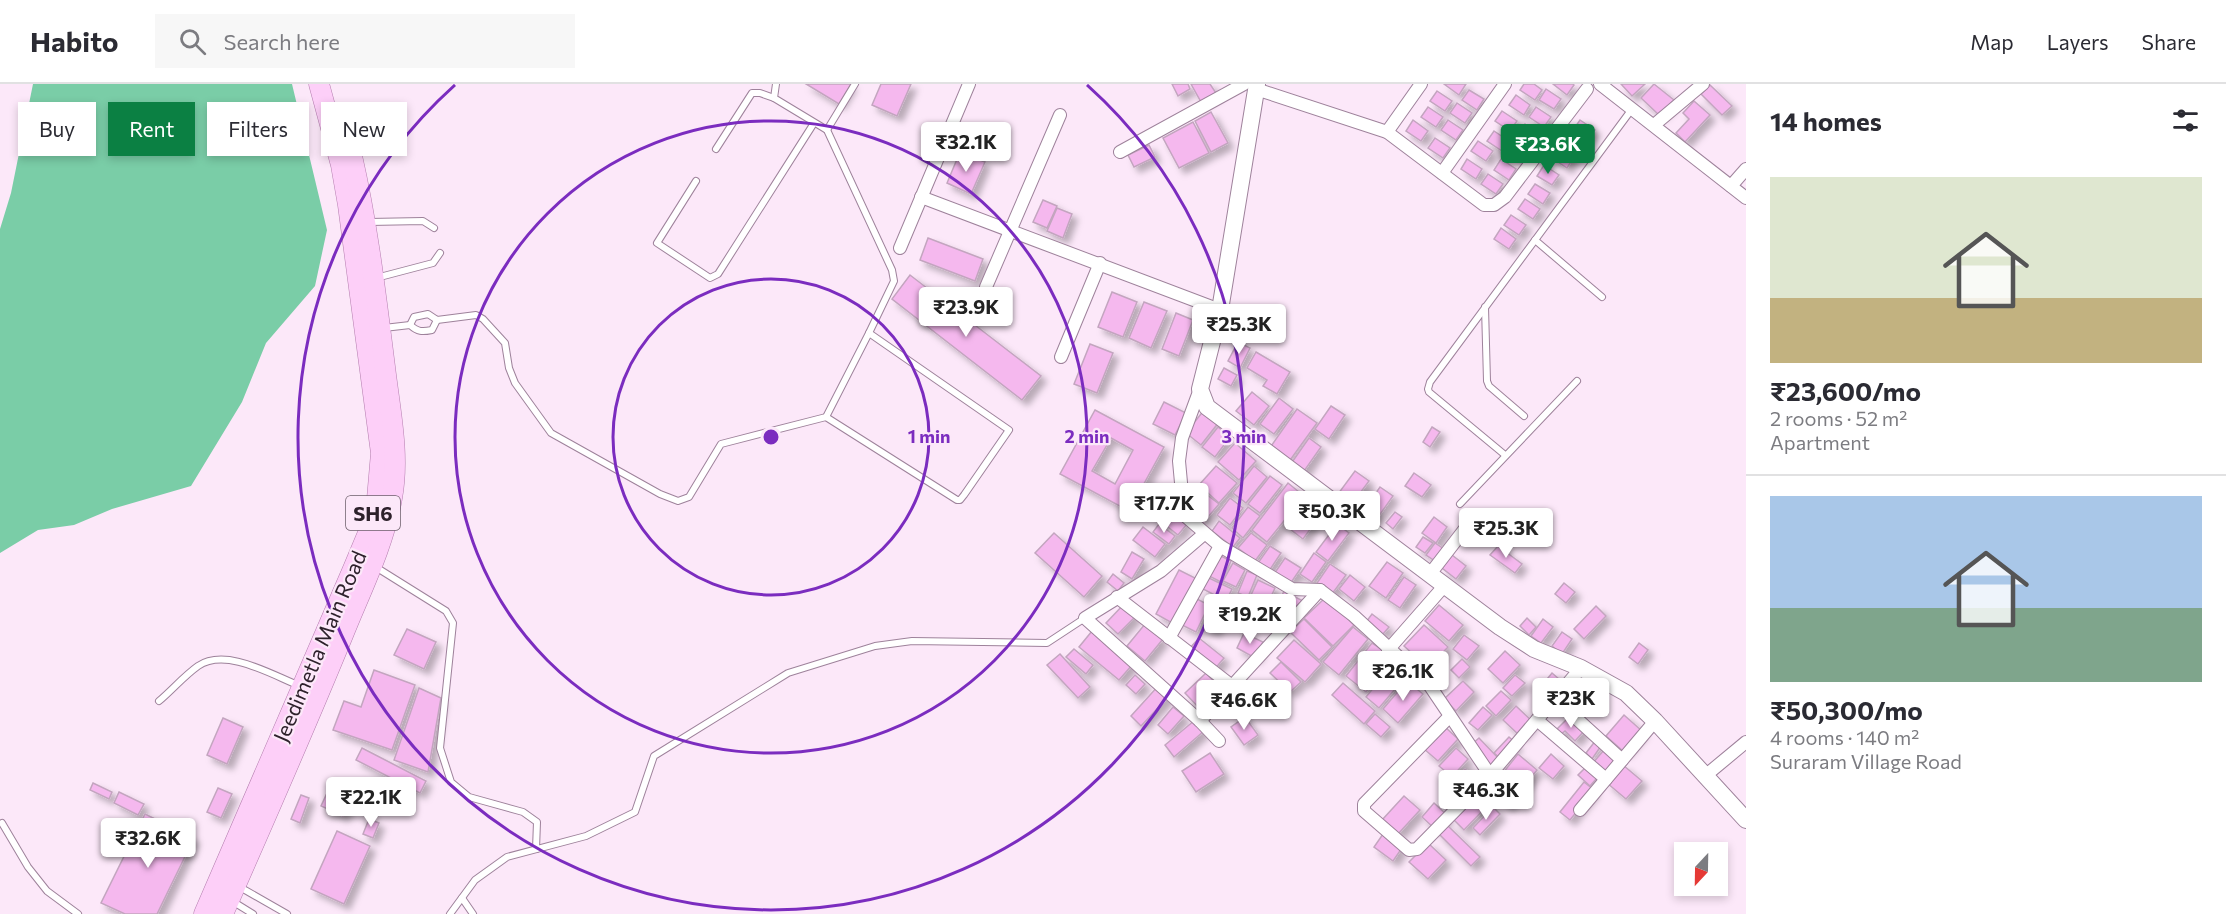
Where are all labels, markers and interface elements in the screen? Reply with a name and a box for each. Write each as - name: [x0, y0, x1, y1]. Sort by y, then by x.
- search box: [155, 14, 575, 68]
- text: Habito: [30, 24, 119, 58]
- icon: search: [176, 25, 209, 58]
- text: Search here: [224, 28, 340, 55]
- text: Map: [1970, 29, 2014, 54]
- text: Layers: [2047, 29, 2109, 54]
- text: Share: [2142, 29, 2196, 54]
- chip: Buy: [18, 102, 96, 156]
- chip: Rent: [108, 102, 195, 156]
- chip: Filters: [207, 102, 309, 156]
- chip: New: [321, 102, 407, 156]
- icon: filters: [2169, 104, 2202, 137]
- text: 14 homes: [1770, 105, 1882, 136]
- pin: ₹32.1K: [917, 122, 1015, 173]
- pin: ₹23.6K: [1499, 124, 1597, 175]
- text: ₹32.1K: [935, 129, 997, 153]
- text: ₹23.6K: [1515, 131, 1581, 155]
- icon: home: [1932, 216, 2040, 324]
- pin: ₹23.9K: [917, 287, 1015, 338]
- text: ₹23.9K: [933, 294, 999, 318]
- pin: ₹25.3K: [1190, 304, 1288, 355]
- text: ₹25.3K: [1206, 311, 1272, 335]
- text: ₹23,600/mo: [1770, 375, 1921, 406]
- text: 2 rooms · 52 m²: [1770, 406, 1907, 430]
- text: 1 min: [908, 425, 950, 447]
- text: 2 min: [1065, 425, 1109, 447]
- text: 3 min: [1221, 425, 1267, 447]
- centre of rings: [761, 427, 781, 447]
- text: Apartment: [1770, 430, 1870, 454]
- pin: ₹17.7K: [1115, 483, 1213, 534]
- text: ₹17.7K: [1134, 490, 1194, 514]
- pin: ₹50.3K: [1283, 491, 1381, 542]
- road number: SH6: [346, 496, 400, 530]
- text: ₹50.3K: [1298, 498, 1366, 522]
- pin: ₹25.3K: [1457, 508, 1555, 559]
- text: ₹25.3K: [1473, 515, 1539, 539]
- icon: home: [1932, 535, 2040, 643]
- street label: Jeedimetla Main Road: [267, 547, 371, 745]
- pin: ₹19.2K: [1201, 594, 1299, 645]
- text: ₹19.2K: [1218, 601, 1282, 625]
- pin: ₹26.1K: [1354, 651, 1452, 702]
- text: ₹26.1K: [1372, 658, 1434, 682]
- pin: ₹23K: [1535, 678, 1607, 729]
- pin: ₹46.6K: [1195, 680, 1293, 731]
- text: ₹23K: [1546, 685, 1596, 709]
- text: ₹46.6K: [1210, 687, 1278, 711]
- text: ₹50,300/mo: [1770, 694, 1923, 725]
- text: 4 rooms · 140 m²: [1770, 725, 1919, 749]
- text: Suraram Village Road: [1770, 749, 1962, 773]
- pin: ₹46.3K: [1437, 770, 1535, 821]
- pin: ₹22.1K: [322, 777, 420, 828]
- text: ₹46.3K: [1453, 777, 1519, 801]
- text: ₹22.1K: [340, 784, 402, 808]
- pin: ₹32.6K: [99, 818, 197, 869]
- text: ₹32.6K: [115, 825, 181, 849]
- north arrow: [1674, 842, 1728, 896]
- map controls: [1674, 842, 1728, 896]

